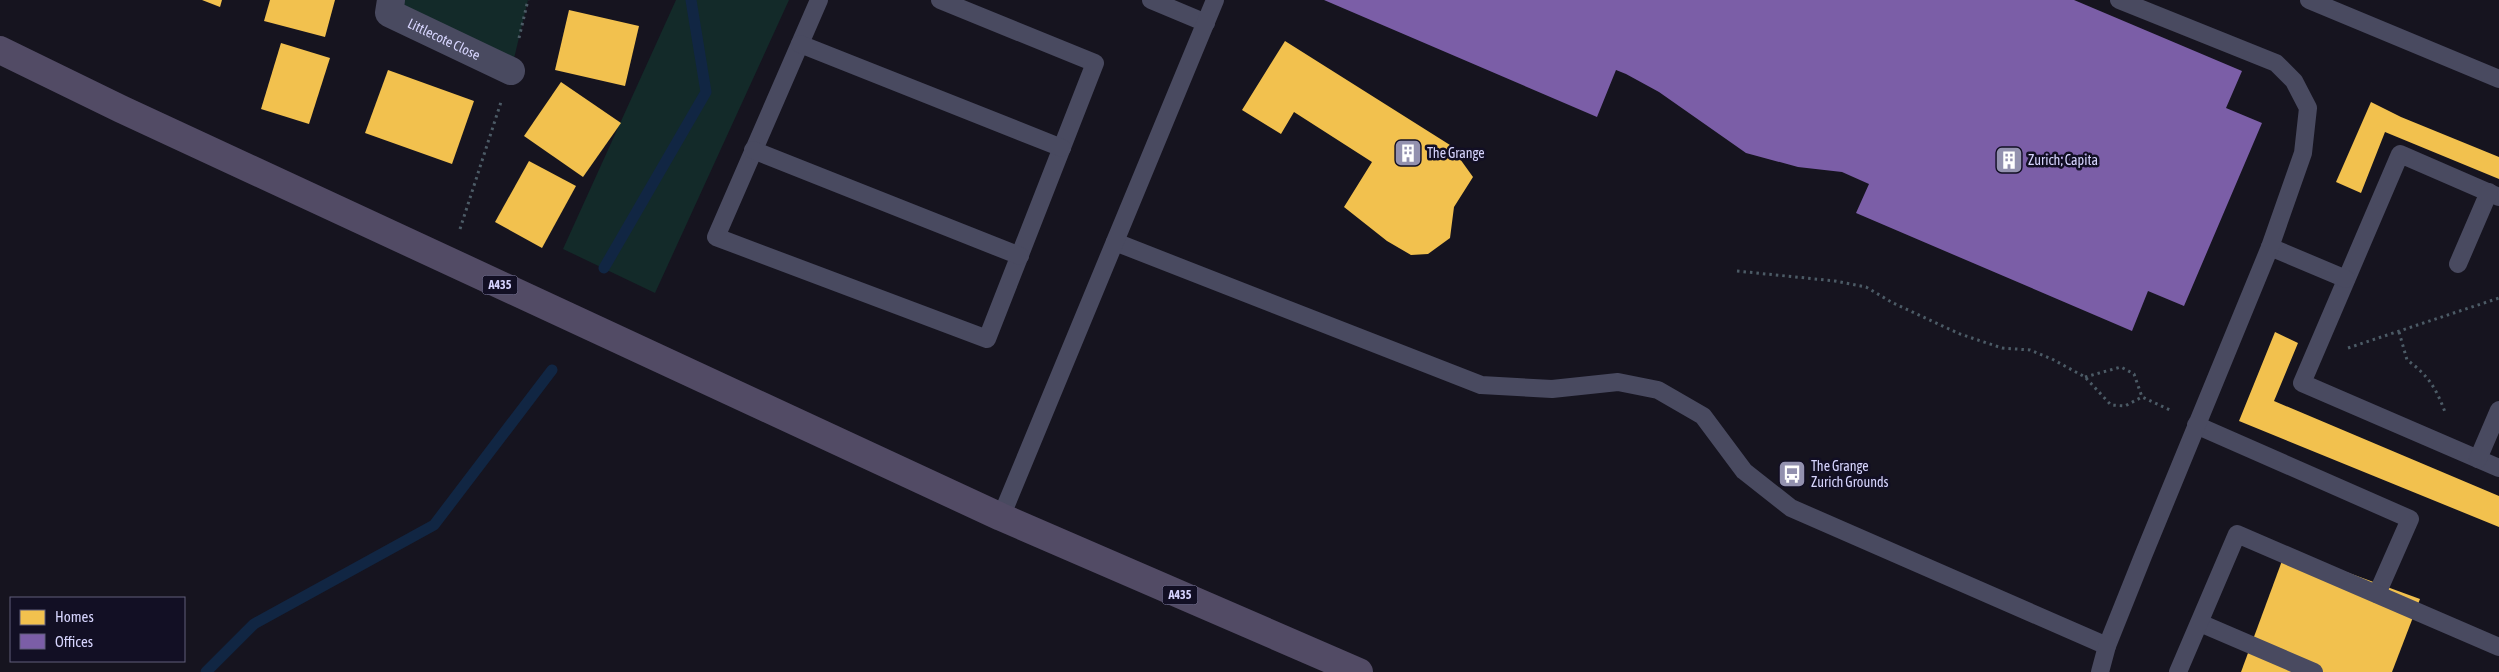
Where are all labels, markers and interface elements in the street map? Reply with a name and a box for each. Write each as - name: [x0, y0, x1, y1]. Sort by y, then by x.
- street label: Littlecote Close: [405, 15, 483, 63]
- building icon: The Grange: [1393, 138, 1423, 168]
- place label: The Grange: [1427, 145, 1485, 161]
- building icon: Zurich; Capita: [1994, 145, 2024, 175]
- place label: Zurich; Capita: [2028, 152, 2098, 168]
- road number: A435: [482, 276, 518, 294]
- place label: The Grange Zurich Grounds: [1811, 458, 1889, 490]
- bus stop icon: The Grange Zurich Grounds: [1777, 459, 1807, 489]
- road number: A435: [1162, 586, 1198, 604]
- legend: [10, 597, 185, 662]
- text: Homes: [55, 608, 94, 625]
- text: Offices: [55, 633, 93, 650]

